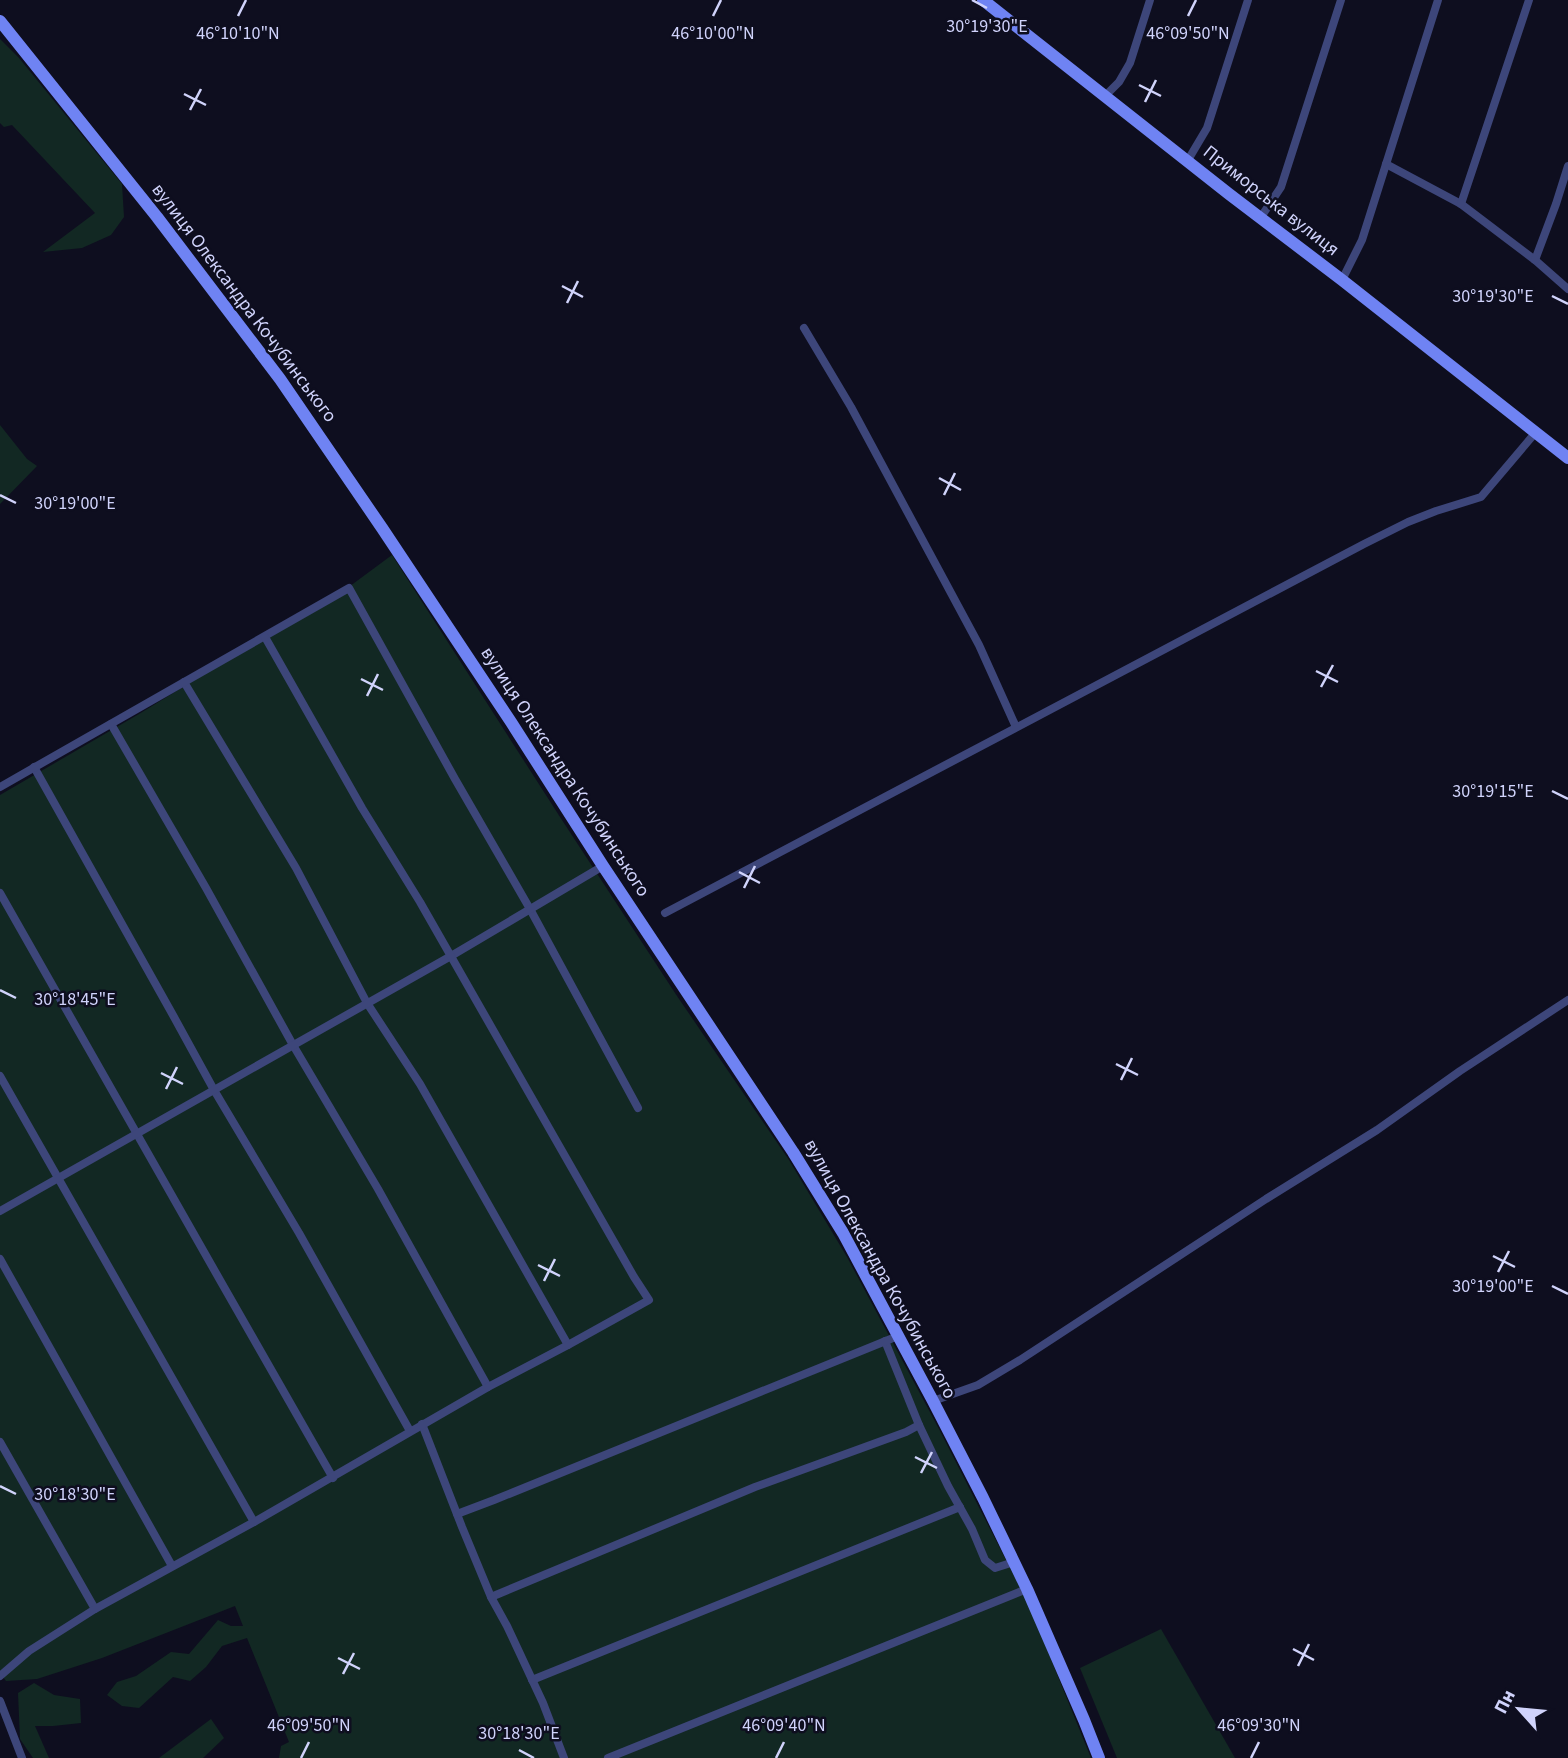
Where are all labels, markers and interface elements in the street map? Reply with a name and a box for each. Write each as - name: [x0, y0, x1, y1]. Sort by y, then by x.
- text: 30°19'30"E: [946, 14, 1028, 39]
- text: 46°10'10"N: [196, 21, 280, 46]
- text: 46°10'00"N: [671, 21, 755, 46]
- text: 46°09'50"N: [1146, 21, 1230, 46]
- street label: Приморська вулиця: [1197, 139, 1345, 263]
- street label: вулиця Олександра Кочубинського: [145, 178, 343, 428]
- text: 30°19'30"E: [1452, 284, 1534, 309]
- text: 30°19'00"E: [34, 491, 116, 516]
- street label: вулиця Олександра Кочубинського: [474, 642, 656, 902]
- text: 30°19'15"E: [1452, 779, 1534, 804]
- text: 30°18'45"E: [34, 987, 116, 1012]
- street label: вулиця Олександра Кочубинського: [797, 1134, 963, 1404]
- text: 30°19'00"E: [1452, 1274, 1534, 1299]
- text: 30°18'30"E: [34, 1482, 116, 1507]
- north arrow: [1484, 1674, 1554, 1744]
- text: Пн: [1488, 1685, 1523, 1719]
- text: 46°09'50"N: [267, 1713, 351, 1738]
- text: 46°09'40"N: [742, 1713, 826, 1738]
- text: 46°09'30"N: [1217, 1713, 1301, 1738]
- text: 30°18'30"E: [478, 1721, 560, 1746]

